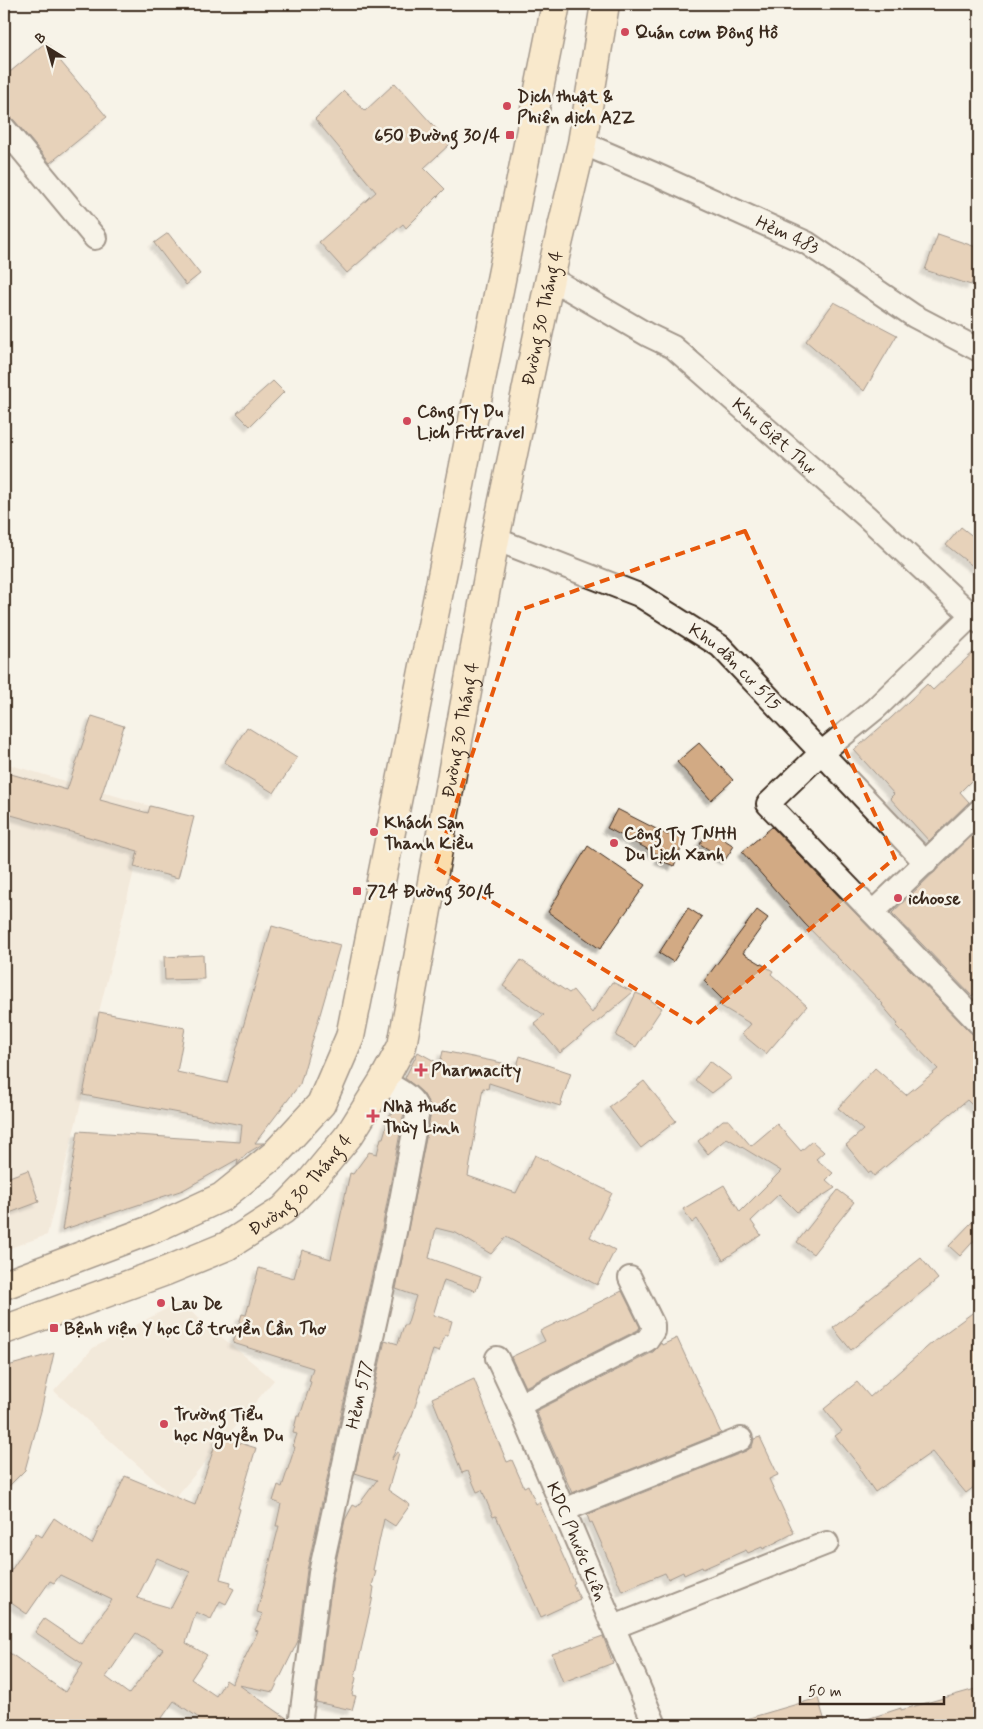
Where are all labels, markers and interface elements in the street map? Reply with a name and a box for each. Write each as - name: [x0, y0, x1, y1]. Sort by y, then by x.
- place label: Quán cơm Đông Hồ: [635, 21, 778, 47]
- north arrow: [22, 22, 72, 72]
- marker: Quán cơm Đông Hồ: [619, 26, 631, 38]
- text: B: [32, 28, 50, 48]
- place label: Dịch thuật & Phiên dịch A2Z: [517, 85, 635, 130]
- marker: Dịch thuật & Phiên dịch A2Z: [501, 100, 513, 112]
- place label: 650 Đường 30/4: [374, 124, 501, 150]
- marker: 650 Đường 30/4: [504, 129, 516, 141]
- street label: Hẻm 483: [752, 210, 824, 261]
- street label: Đường 30 Tháng 4: [517, 248, 569, 388]
- street label: Khu Biệt Thự: [726, 393, 821, 480]
- place label: Công Ty Du Lịch Fittravel: [417, 400, 525, 445]
- marker: Công Ty Du Lịch Fittravel: [401, 415, 413, 427]
- street label: Khu dân cư 515: [684, 618, 786, 716]
- street label: Đường 30 Tháng 4: [437, 660, 485, 800]
- place label: Khách Sạn Thanh Kiều: [384, 811, 473, 856]
- place label: Công Ty TNHH Du Lịch Xanh: [624, 822, 736, 867]
- marker: Khách Sạn Thanh Kiều: [368, 826, 380, 838]
- marker: Công Ty TNHH Du Lịch Xanh: [608, 837, 620, 849]
- place label: 724 Đường 30/4: [367, 880, 495, 906]
- marker: 724 Đường 30/4: [351, 885, 363, 897]
- place label: ichoose: [908, 887, 961, 911]
- marker: ichoose: [892, 892, 904, 904]
- place label: Pharmacity: [431, 1059, 521, 1083]
- marker: Pharmacity: [415, 1064, 427, 1076]
- place label: Nhà thuốc Thùy Linh: [383, 1095, 459, 1140]
- marker: Nhà thuốc Thùy Linh: [367, 1110, 379, 1122]
- street label: Đường 30 Tháng 4: [244, 1129, 358, 1242]
- place label: Lau De: [171, 1292, 223, 1316]
- marker: Lau De: [155, 1297, 167, 1309]
- place label: Bệnh viện Y học Cổ truyền Cần Thơ: [64, 1317, 326, 1341]
- marker: Bệnh viện Y học Cổ truyền Cần Thơ: [48, 1322, 60, 1334]
- street label: Hẻm 577: [341, 1358, 379, 1431]
- place label: Trường Tiểu học Nguyễn Du: [174, 1403, 283, 1450]
- marker: Trường Tiểu học Nguyễn Du: [158, 1418, 170, 1430]
- street label: KDC Phước Kiên: [540, 1479, 612, 1605]
- scale bar: [800, 1674, 944, 1706]
- text: 50 m: [808, 1682, 842, 1702]

